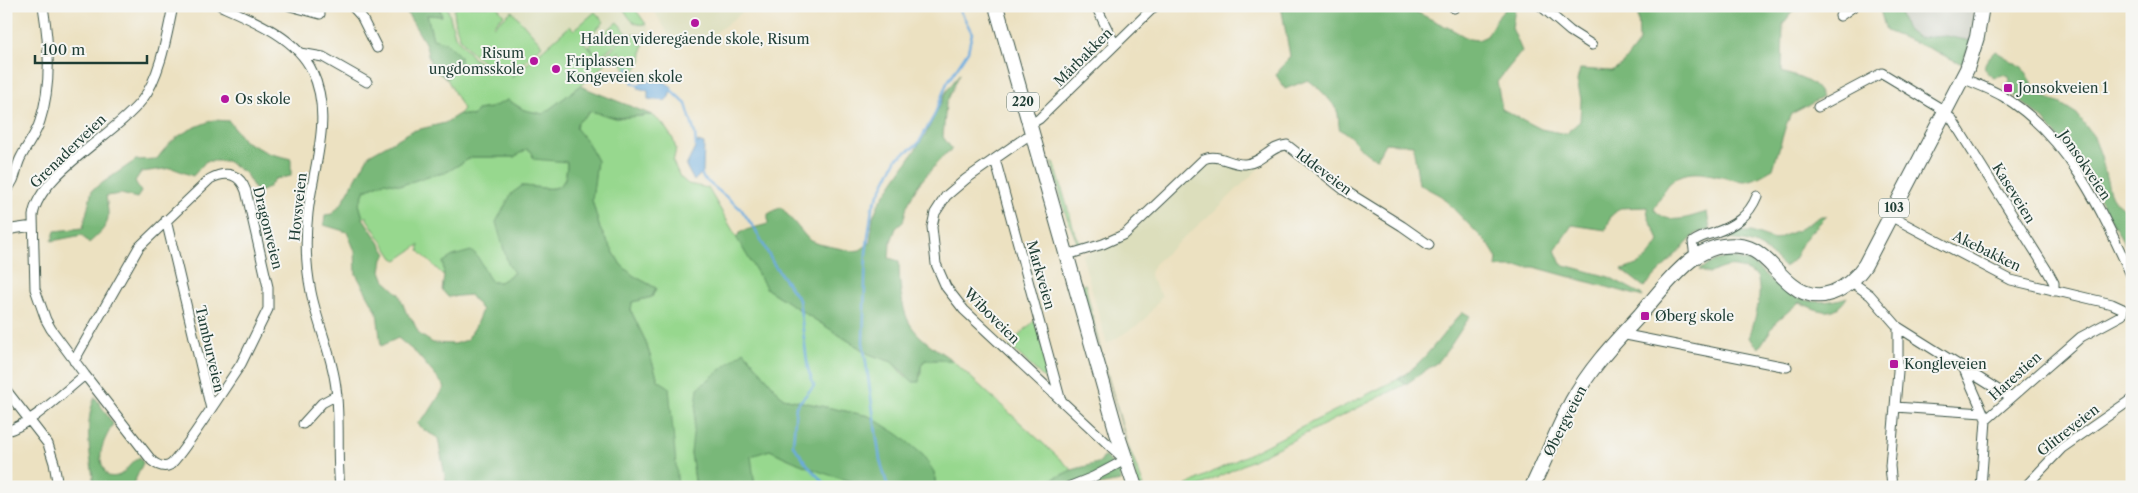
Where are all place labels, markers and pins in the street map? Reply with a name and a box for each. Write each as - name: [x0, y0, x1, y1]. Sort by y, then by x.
- marker: Halden videregående skole, Risum: [689, 17, 701, 29]
- place label: Halden videregående skole, Risum: [581, 30, 809, 48]
- place label: Risum ungdomsskole: [429, 44, 524, 78]
- place label: Friplassen Kongeveien skole: [566, 52, 683, 86]
- marker: Risum ungdomsskole: [528, 55, 540, 67]
- marker: Friplassen Kongeveien skole: [550, 63, 562, 75]
- place label: Jonsokveien 1: [2016, 79, 2108, 97]
- marker: Jonsokveien 1: [2002, 82, 2014, 94]
- place label: Os skole: [235, 90, 291, 108]
- marker: Os skole: [219, 93, 231, 105]
- place label: Øberg skole: [1655, 307, 1734, 325]
- marker: Øberg skole: [1639, 310, 1651, 322]
- place label: Kongleveien: [1904, 355, 1987, 373]
- marker: Kongleveien: [1888, 358, 1900, 370]

